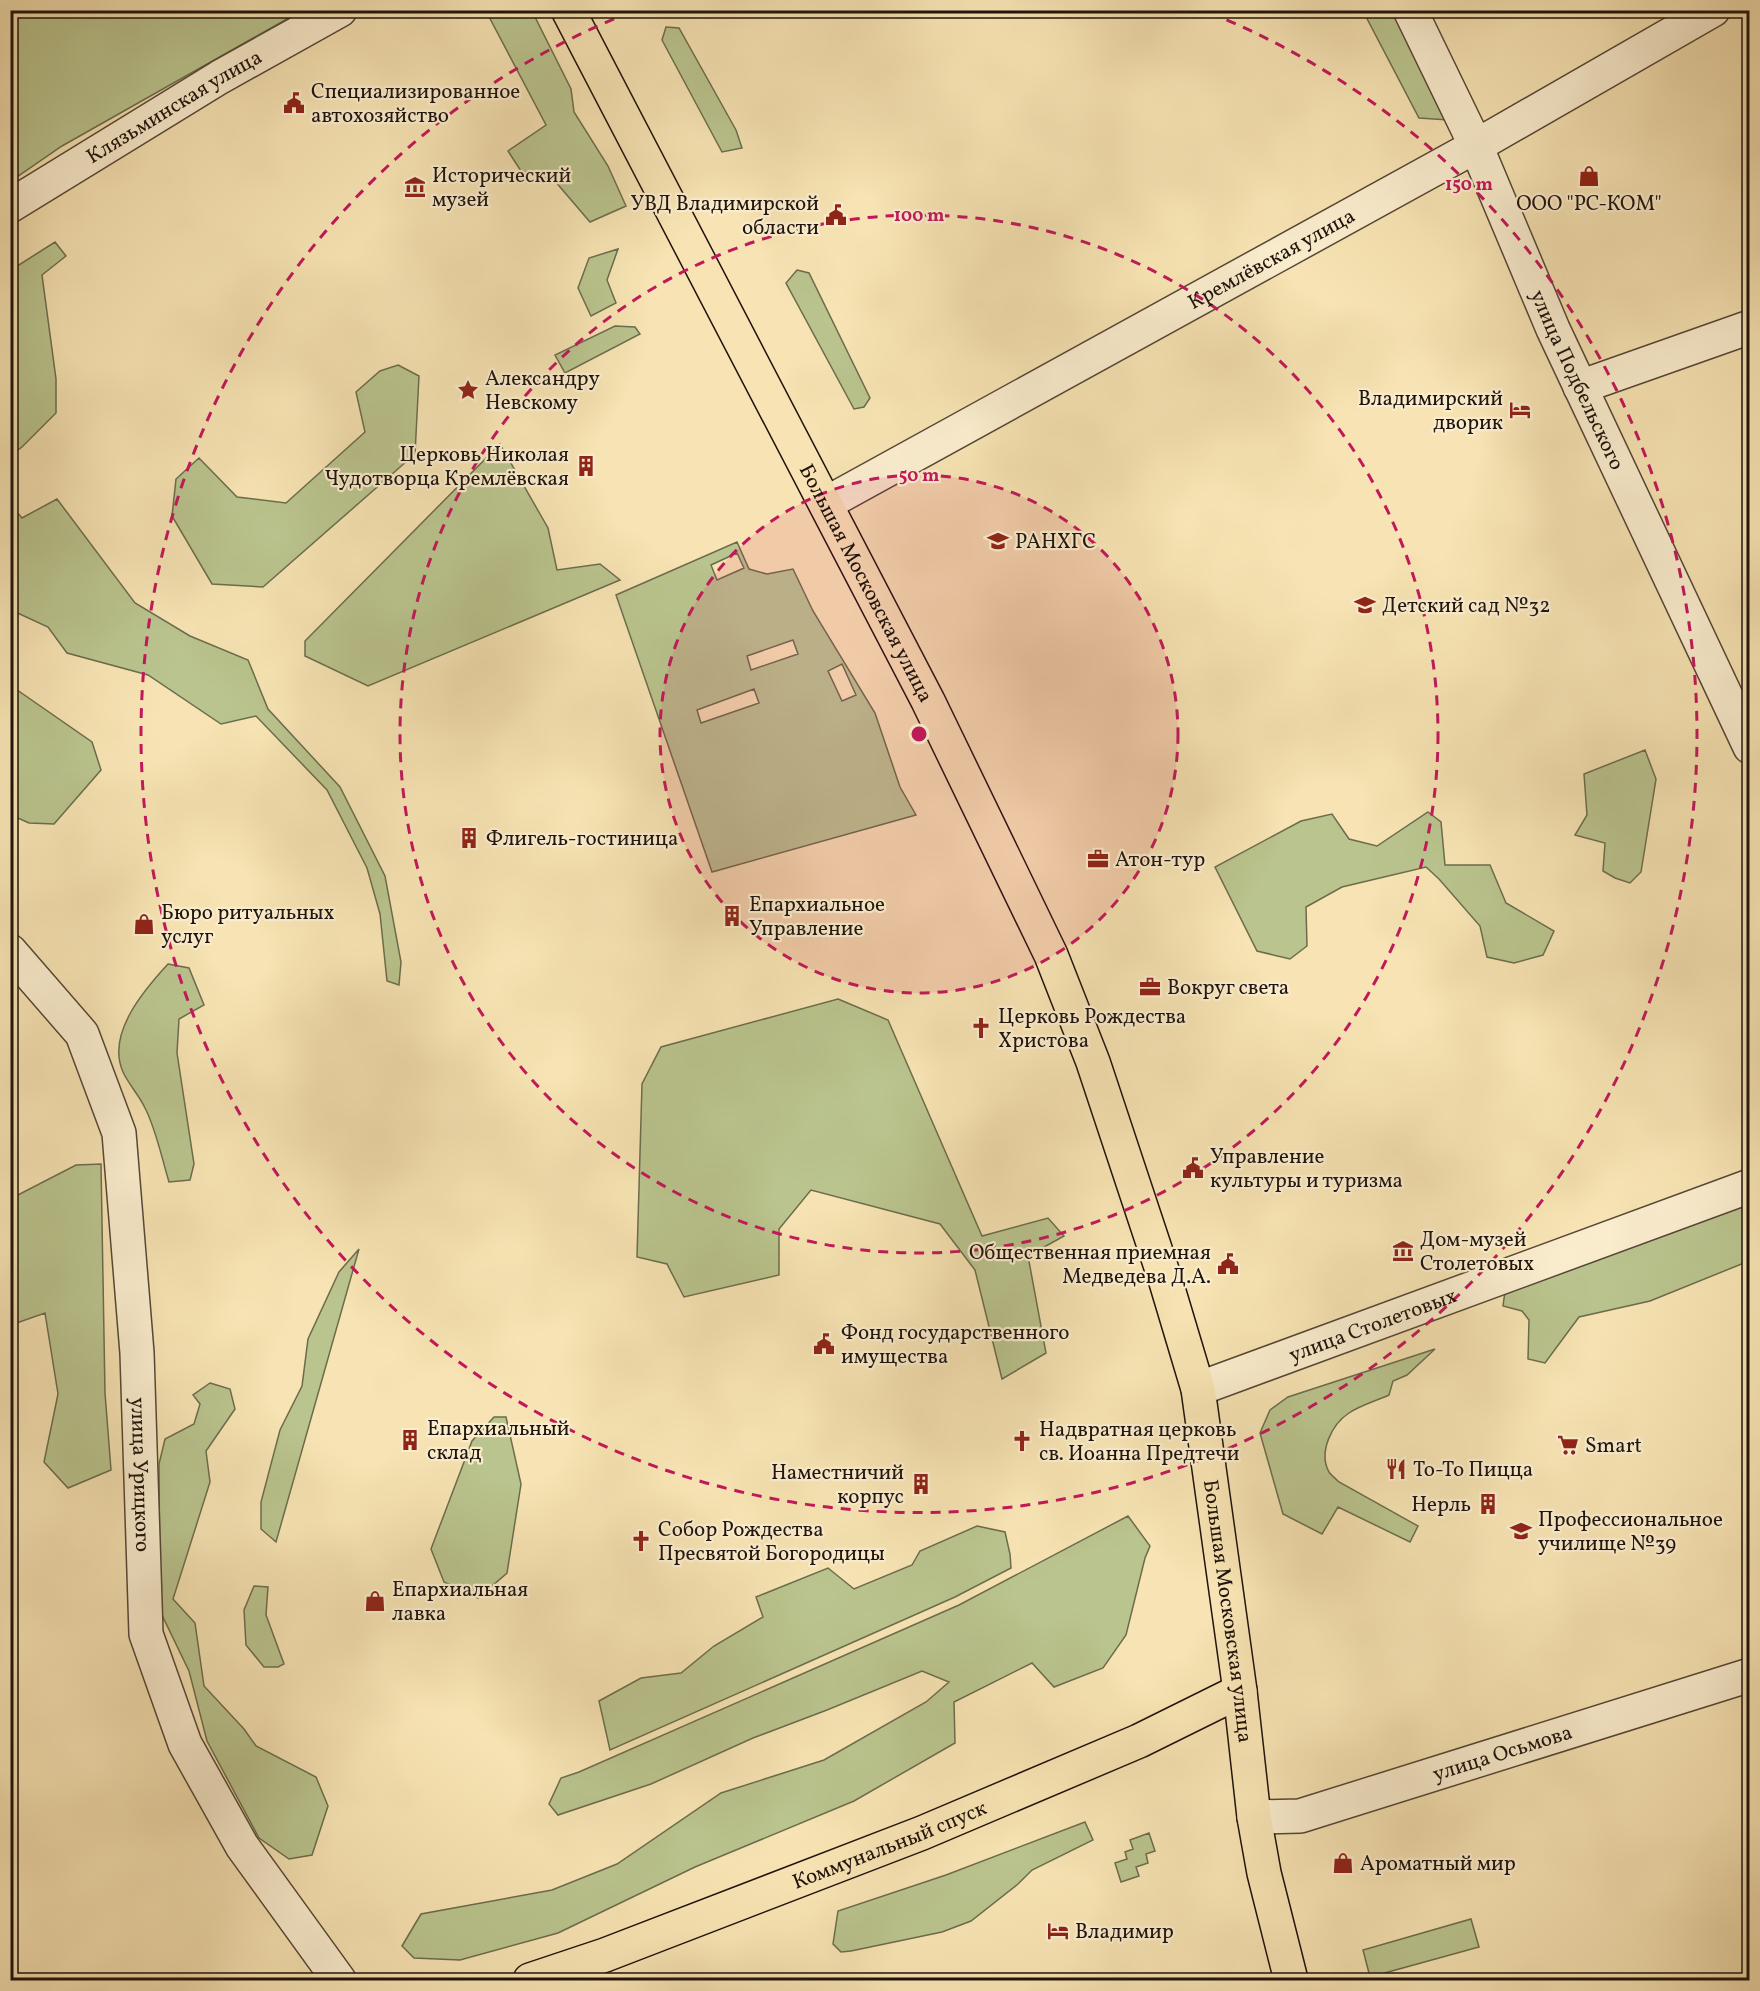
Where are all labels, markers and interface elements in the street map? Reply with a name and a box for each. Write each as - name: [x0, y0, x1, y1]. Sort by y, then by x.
- street label: Клязьминская улица: [81, 43, 268, 172]
- place label: Специализированное автохозяйство: [311, 78, 520, 131]
- public building icon: Специализированное автохозяйство: [282, 91, 306, 115]
- place label: Исторический музей: [432, 162, 571, 215]
- shop icon: ООО "РС-КОМ": [1577, 164, 1601, 188]
- text: 150 m: [1445, 173, 1493, 198]
- museum icon: Исторический музей: [403, 175, 427, 199]
- place label: УВД Владимирской области: [630, 190, 819, 243]
- place label: ООО "РС-КОМ": [1516, 190, 1662, 219]
- street label: Кремлёвская улица: [1183, 202, 1361, 318]
- public building icon: УВД Владимирской области: [824, 203, 848, 227]
- text: 100 m: [894, 204, 944, 229]
- street label: улица Подбельского: [1522, 286, 1630, 475]
- place label: Александру Невскому: [485, 365, 600, 418]
- place icon: Александру Невскому: [456, 378, 480, 402]
- place label: Владимирский дворик: [1358, 385, 1503, 438]
- hotel icon: Владимирский дворик: [1508, 398, 1532, 422]
- place label: Церковь Николая Чудотворца Кремлёвская: [325, 441, 569, 494]
- building icon: Церковь Николая Чудотворца Кремлёвская: [574, 454, 598, 478]
- street label: Большая Московская улица: [791, 459, 939, 708]
- text: 50 m: [899, 464, 939, 489]
- place label: РАНХГС: [1015, 528, 1096, 557]
- school or university icon: РАНХГС: [986, 529, 1010, 553]
- place label: Детский сад №32: [1382, 592, 1550, 621]
- school or university icon: Детский сад №32: [1353, 593, 1377, 617]
- centre of rings: [909, 724, 929, 744]
- place label: Флигель-гостиница: [486, 825, 679, 854]
- building icon: Флигель-гостиница: [457, 826, 481, 850]
- place label: Атон-тур: [1115, 846, 1205, 875]
- office icon: Атон-тур: [1086, 847, 1110, 871]
- place label: Епархиальное Управление: [749, 891, 885, 944]
- place label: Бюро ритуальных услуг: [161, 899, 335, 952]
- building icon: Епархиальное Управление: [720, 904, 744, 928]
- shop icon: Бюро ритуальных услуг: [132, 912, 156, 936]
- place label: Вокруг света: [1167, 974, 1289, 1003]
- office icon: Вокруг света: [1138, 975, 1162, 999]
- place label: Церковь Рождества Христова: [998, 1003, 1186, 1056]
- church icon: Церковь Рождества Христова: [969, 1016, 993, 1040]
- place label: Управление культуры и туризма: [1210, 1143, 1403, 1196]
- public building icon: Управление культуры и туризма: [1181, 1156, 1205, 1180]
- place label: Дом-музей Столетовых: [1420, 1226, 1534, 1279]
- place label: Общественная приемная Медведева Д.А.: [969, 1239, 1211, 1292]
- museum icon: Дом-музей Столетовых: [1391, 1239, 1415, 1263]
- public building icon: Общественная приемная Медведева Д.А.: [1216, 1252, 1240, 1276]
- street label: улица Столетовых: [1285, 1282, 1461, 1370]
- place label: Фонд государственного имущества: [841, 1319, 1069, 1372]
- public building icon: Фонд государственного имущества: [812, 1332, 836, 1356]
- street label: улица Урицкого: [122, 1397, 156, 1553]
- place label: Епархиальный склад: [427, 1415, 570, 1468]
- place label: Надвратная церковь св. Иоанна Предтечи: [1039, 1416, 1240, 1469]
- building icon: Епархиальный склад: [398, 1428, 422, 1452]
- church icon: Надвратная церковь св. Иоанна Предтечи: [1010, 1429, 1034, 1453]
- place label: Smart: [1585, 1432, 1642, 1461]
- supermarket icon: Smart: [1556, 1433, 1580, 1457]
- place label: То-То Пицца: [1413, 1456, 1533, 1485]
- restaurant icon: То-То Пицца: [1384, 1457, 1408, 1481]
- place label: Наместничий корпус: [771, 1459, 904, 1512]
- building icon: Наместничий корпус: [909, 1472, 933, 1496]
- street label: Большая Московская улица: [1195, 1478, 1259, 1744]
- place label: Нерль: [1411, 1491, 1471, 1520]
- building icon: Нерль: [1476, 1492, 1500, 1516]
- place label: Профессиональное училище №39: [1538, 1506, 1723, 1559]
- place label: Собор Рождества Пресвятой Богородицы: [658, 1516, 885, 1569]
- school or university icon: Профессиональное училище №39: [1509, 1519, 1533, 1543]
- church icon: Собор Рождества Пресвятой Богородицы: [629, 1529, 653, 1553]
- place label: Епархиальная лавка: [392, 1576, 528, 1629]
- shop icon: Епархиальная лавка: [363, 1589, 387, 1613]
- street label: улица Осьмова: [1429, 1719, 1576, 1790]
- street label: Коммунальный спуск: [788, 1794, 991, 1898]
- place label: Ароматный мир: [1360, 1850, 1516, 1879]
- shop icon: Ароматный мир: [1331, 1851, 1355, 1875]
- place label: Владимир: [1075, 1918, 1174, 1947]
- hotel icon: Владимир: [1046, 1919, 1070, 1943]

